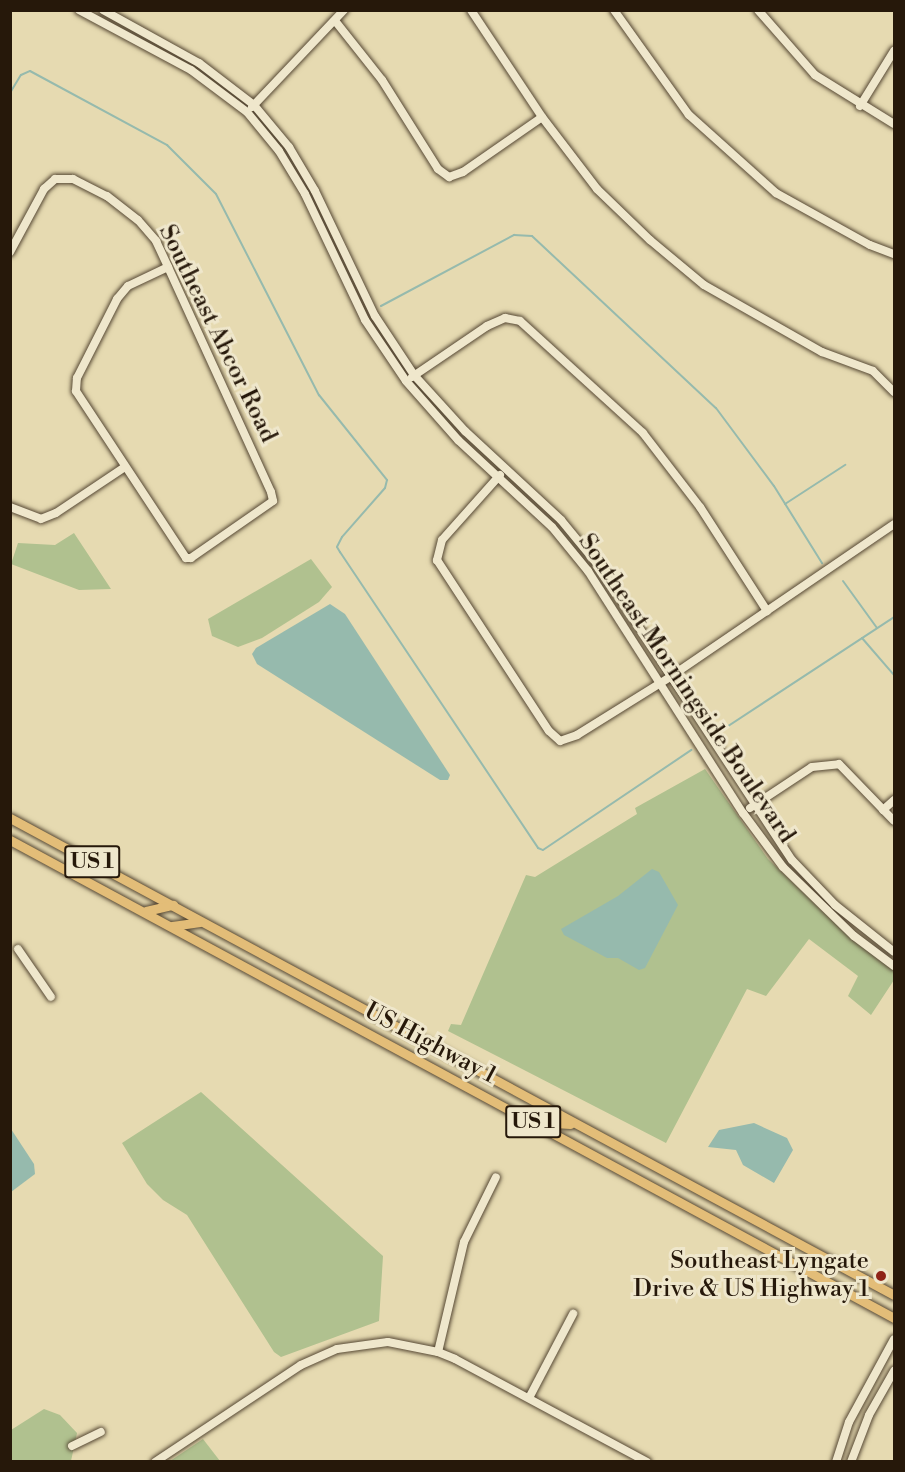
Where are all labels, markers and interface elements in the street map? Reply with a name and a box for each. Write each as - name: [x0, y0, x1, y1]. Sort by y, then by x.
- street label: Southeast Abcor Road: [152, 220, 282, 448]
- street label: Southeast Morningside Boulevard: [571, 529, 801, 849]
- road number: US 1: [64, 843, 121, 881]
- street label: US Highway 1: [359, 997, 501, 1091]
- road number: US 1: [504, 1103, 562, 1141]
- place label: Southeast Lyngate Drive & US Highway 1: [633, 1248, 869, 1304]
- marker: Southeast Lyngate Drive & US Highway 1: [874, 1269, 888, 1283]

